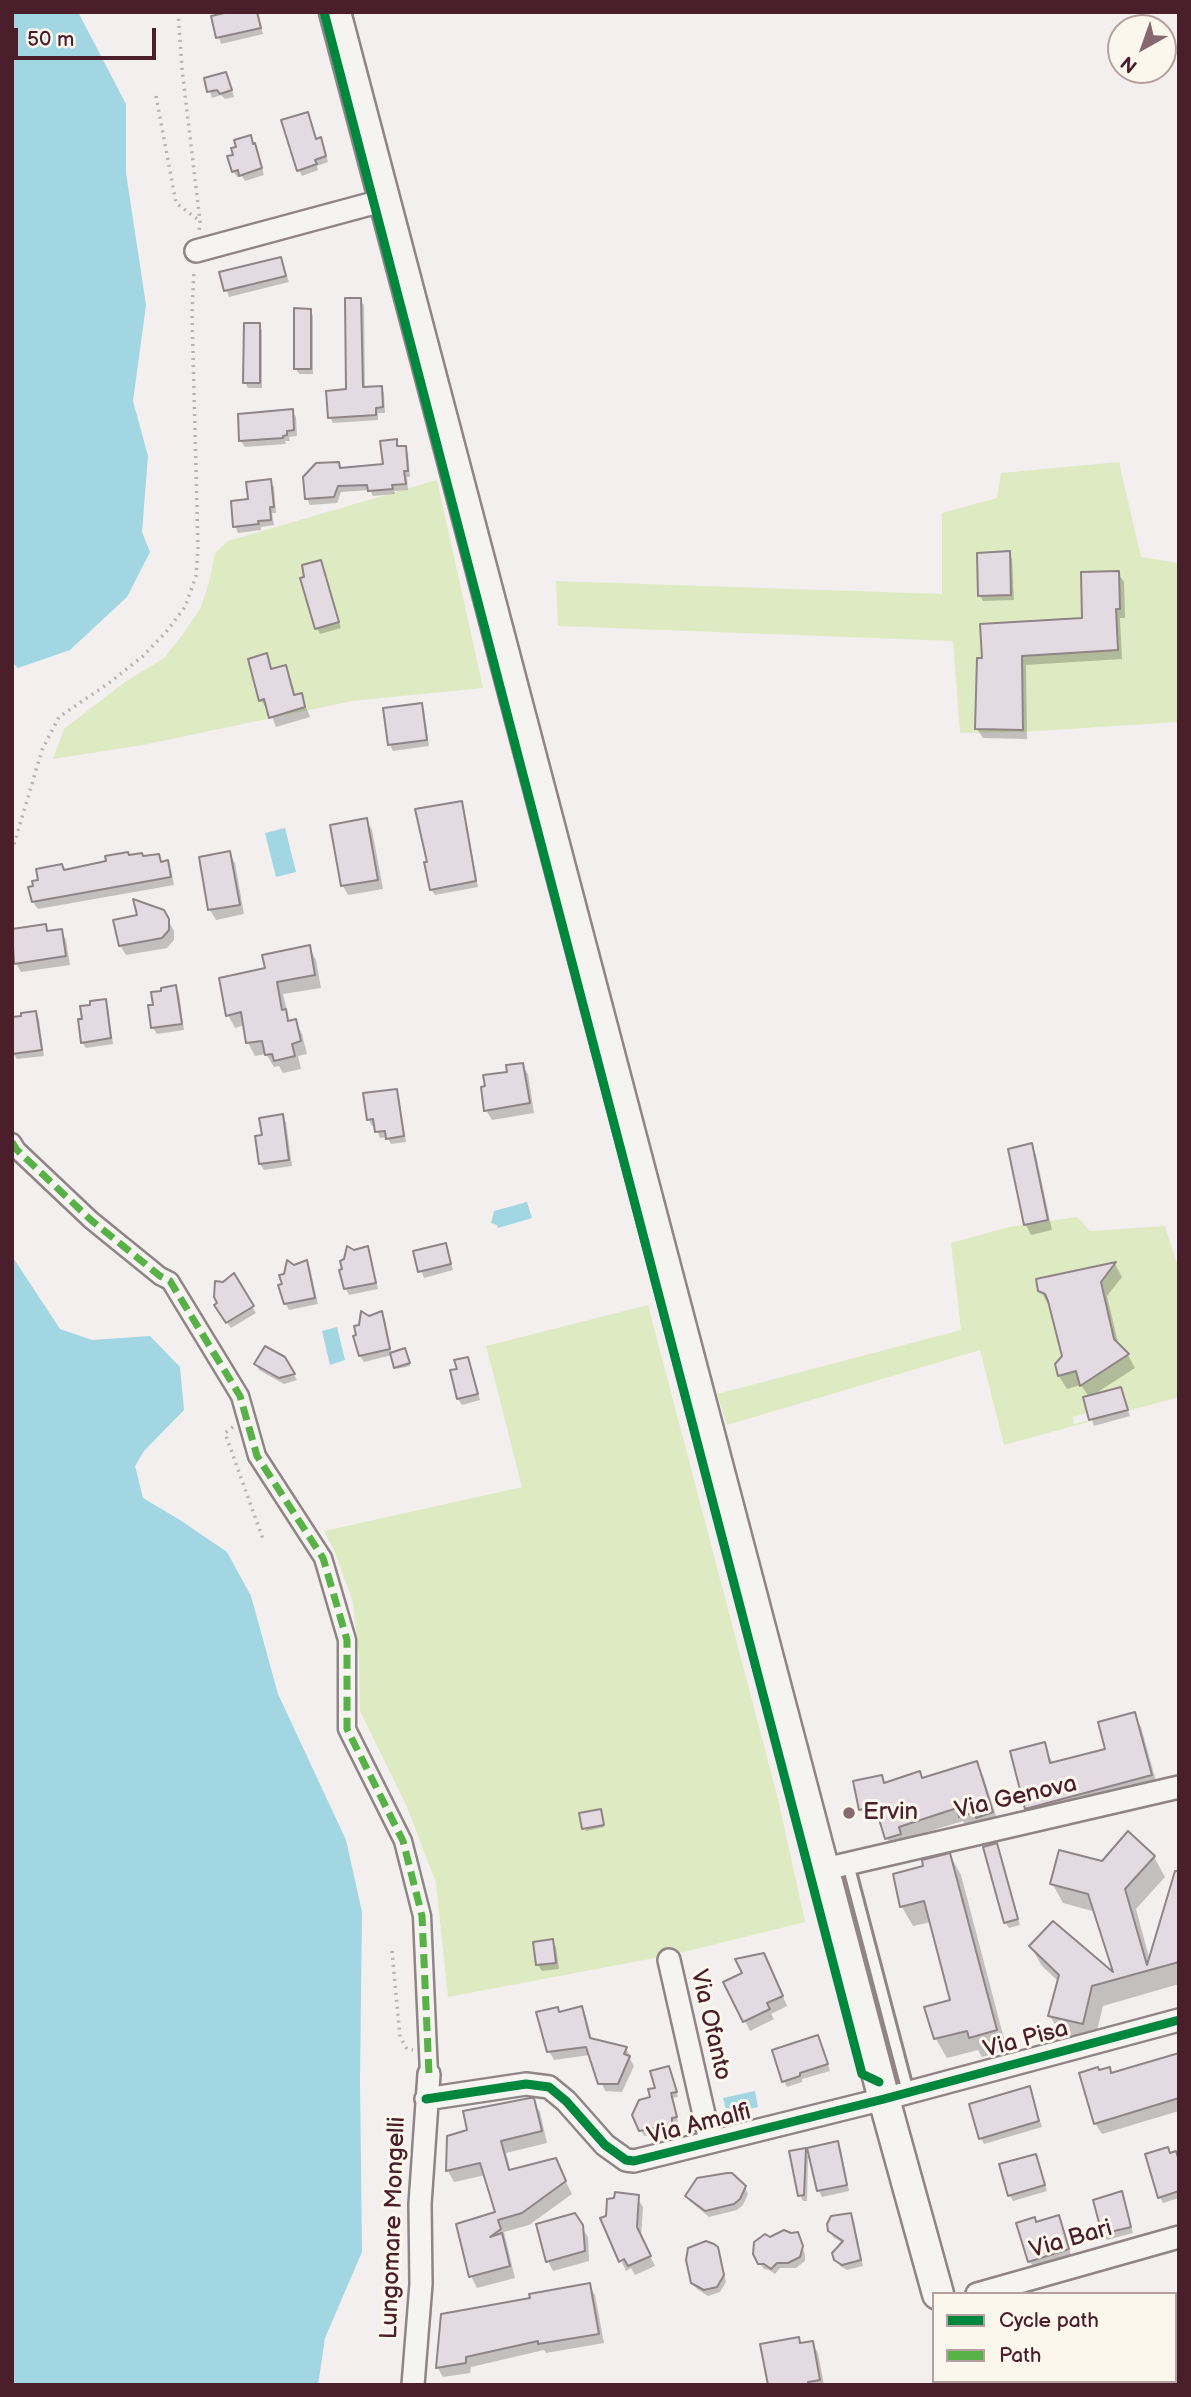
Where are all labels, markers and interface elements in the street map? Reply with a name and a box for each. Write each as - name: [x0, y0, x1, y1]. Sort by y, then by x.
- scale bar: [18, 14, 159, 58]
- north arrow: [1107, 14, 1177, 84]
- text: 50 m: [27, 27, 74, 52]
- text: N: [1117, 51, 1142, 77]
- street label: Via Genova: [952, 1770, 1080, 1826]
- place label: Ervin: [863, 1799, 918, 1827]
- marker: Ervin: [841, 1805, 857, 1821]
- street label: Via Ofanto: [683, 1967, 737, 2083]
- street label: Via Pisa: [980, 2015, 1072, 2065]
- street label: Via Amalfi: [644, 2098, 754, 2152]
- street label: Lungomare Mongelli: [376, 2116, 412, 2340]
- street label: Via Bari: [1026, 2214, 1116, 2266]
- legend: [932, 2292, 1177, 2383]
- text: Cycle path: [999, 2308, 1099, 2333]
- text: Path: [999, 2343, 1041, 2368]

